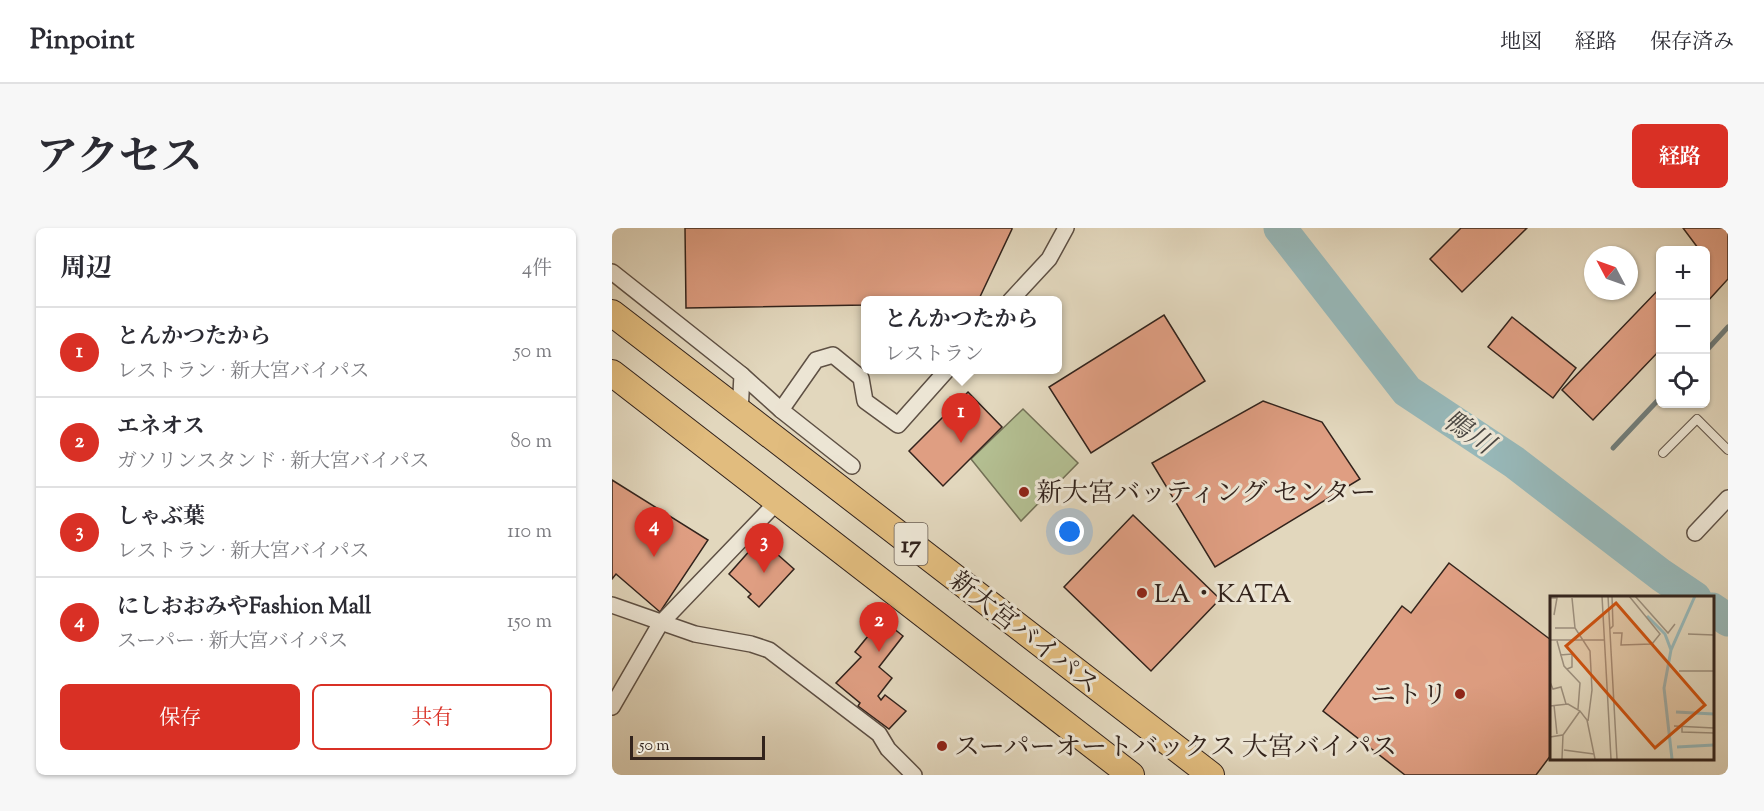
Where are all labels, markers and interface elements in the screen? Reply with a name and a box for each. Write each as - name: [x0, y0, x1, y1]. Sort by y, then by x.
- text: Pinpoint: [30, 21, 134, 61]
- text: 地図: [1500, 28, 1542, 58]
- text: 経路: [1575, 28, 1617, 58]
- text: 保存済み: [1650, 28, 1734, 58]
- button: 経路: [1632, 124, 1728, 188]
- text: アクセス: [36, 130, 203, 190]
- north arrow: [1584, 246, 1638, 300]
- map controls: [1656, 246, 1710, 408]
- button: +: [1656, 246, 1710, 300]
- text: 周辺: [60, 251, 112, 288]
- text: 4件: [522, 255, 552, 284]
- popup: [861, 296, 1062, 374]
- button: −: [1656, 300, 1710, 354]
- text: とんかつたから: [884, 305, 1039, 337]
- text: とんかつたから: [117, 322, 271, 354]
- text: 1: [76, 338, 83, 367]
- text: 50 m: [514, 338, 552, 367]
- text: レストラン: [884, 341, 984, 370]
- button: locate: [1656, 354, 1710, 408]
- text: レストラン · 新大宮バイパス: [117, 358, 370, 387]
- pin: 1: [942, 394, 980, 443]
- water label: 鴨川: [1434, 403, 1503, 467]
- text: エネオス: [117, 412, 205, 444]
- text: 2: [75, 428, 84, 457]
- text: 80 m: [511, 428, 552, 457]
- text: ガソリンスタンド · 新大宮バイパス: [117, 448, 430, 477]
- place label: 新大宮バッティング センター: [1036, 476, 1376, 513]
- marker: 新大宮バッティング センター: [1017, 485, 1031, 499]
- text: しゃぶ葉: [117, 502, 205, 534]
- pin: 4: [634, 508, 674, 557]
- your location: [1055, 517, 1084, 546]
- text: 3: [75, 518, 84, 547]
- text: 110 m: [507, 518, 552, 547]
- road number: 17: [894, 523, 928, 565]
- pin: 3: [744, 524, 784, 573]
- text: レストラン · 新大宮バイパス: [117, 538, 370, 567]
- street label: 新大宮バイパス: [941, 564, 1106, 704]
- place label: LA・KATA: [1154, 577, 1292, 614]
- marker: LA・KATA: [1135, 586, 1149, 600]
- text: にしおおみやFashion Mall: [117, 592, 371, 624]
- inset map: [1550, 596, 1713, 760]
- pin: 2: [860, 602, 898, 652]
- text: 4: [74, 608, 85, 637]
- text: 150 m: [507, 608, 552, 637]
- text: スーパー · 新大宮バイパス: [117, 628, 348, 657]
- place label: ニトリ: [1370, 678, 1448, 715]
- button: 保存: [60, 684, 300, 750]
- button: 共有: [312, 684, 552, 750]
- marker: ニトリ: [1453, 687, 1467, 701]
- place label: スーパーオートバックス 大宮バイパス: [954, 730, 1397, 767]
- scale bar: [630, 733, 765, 760]
- text: 50 m: [639, 735, 670, 758]
- marker: スーパーオートバックス 大宮バイパス: [935, 739, 949, 753]

